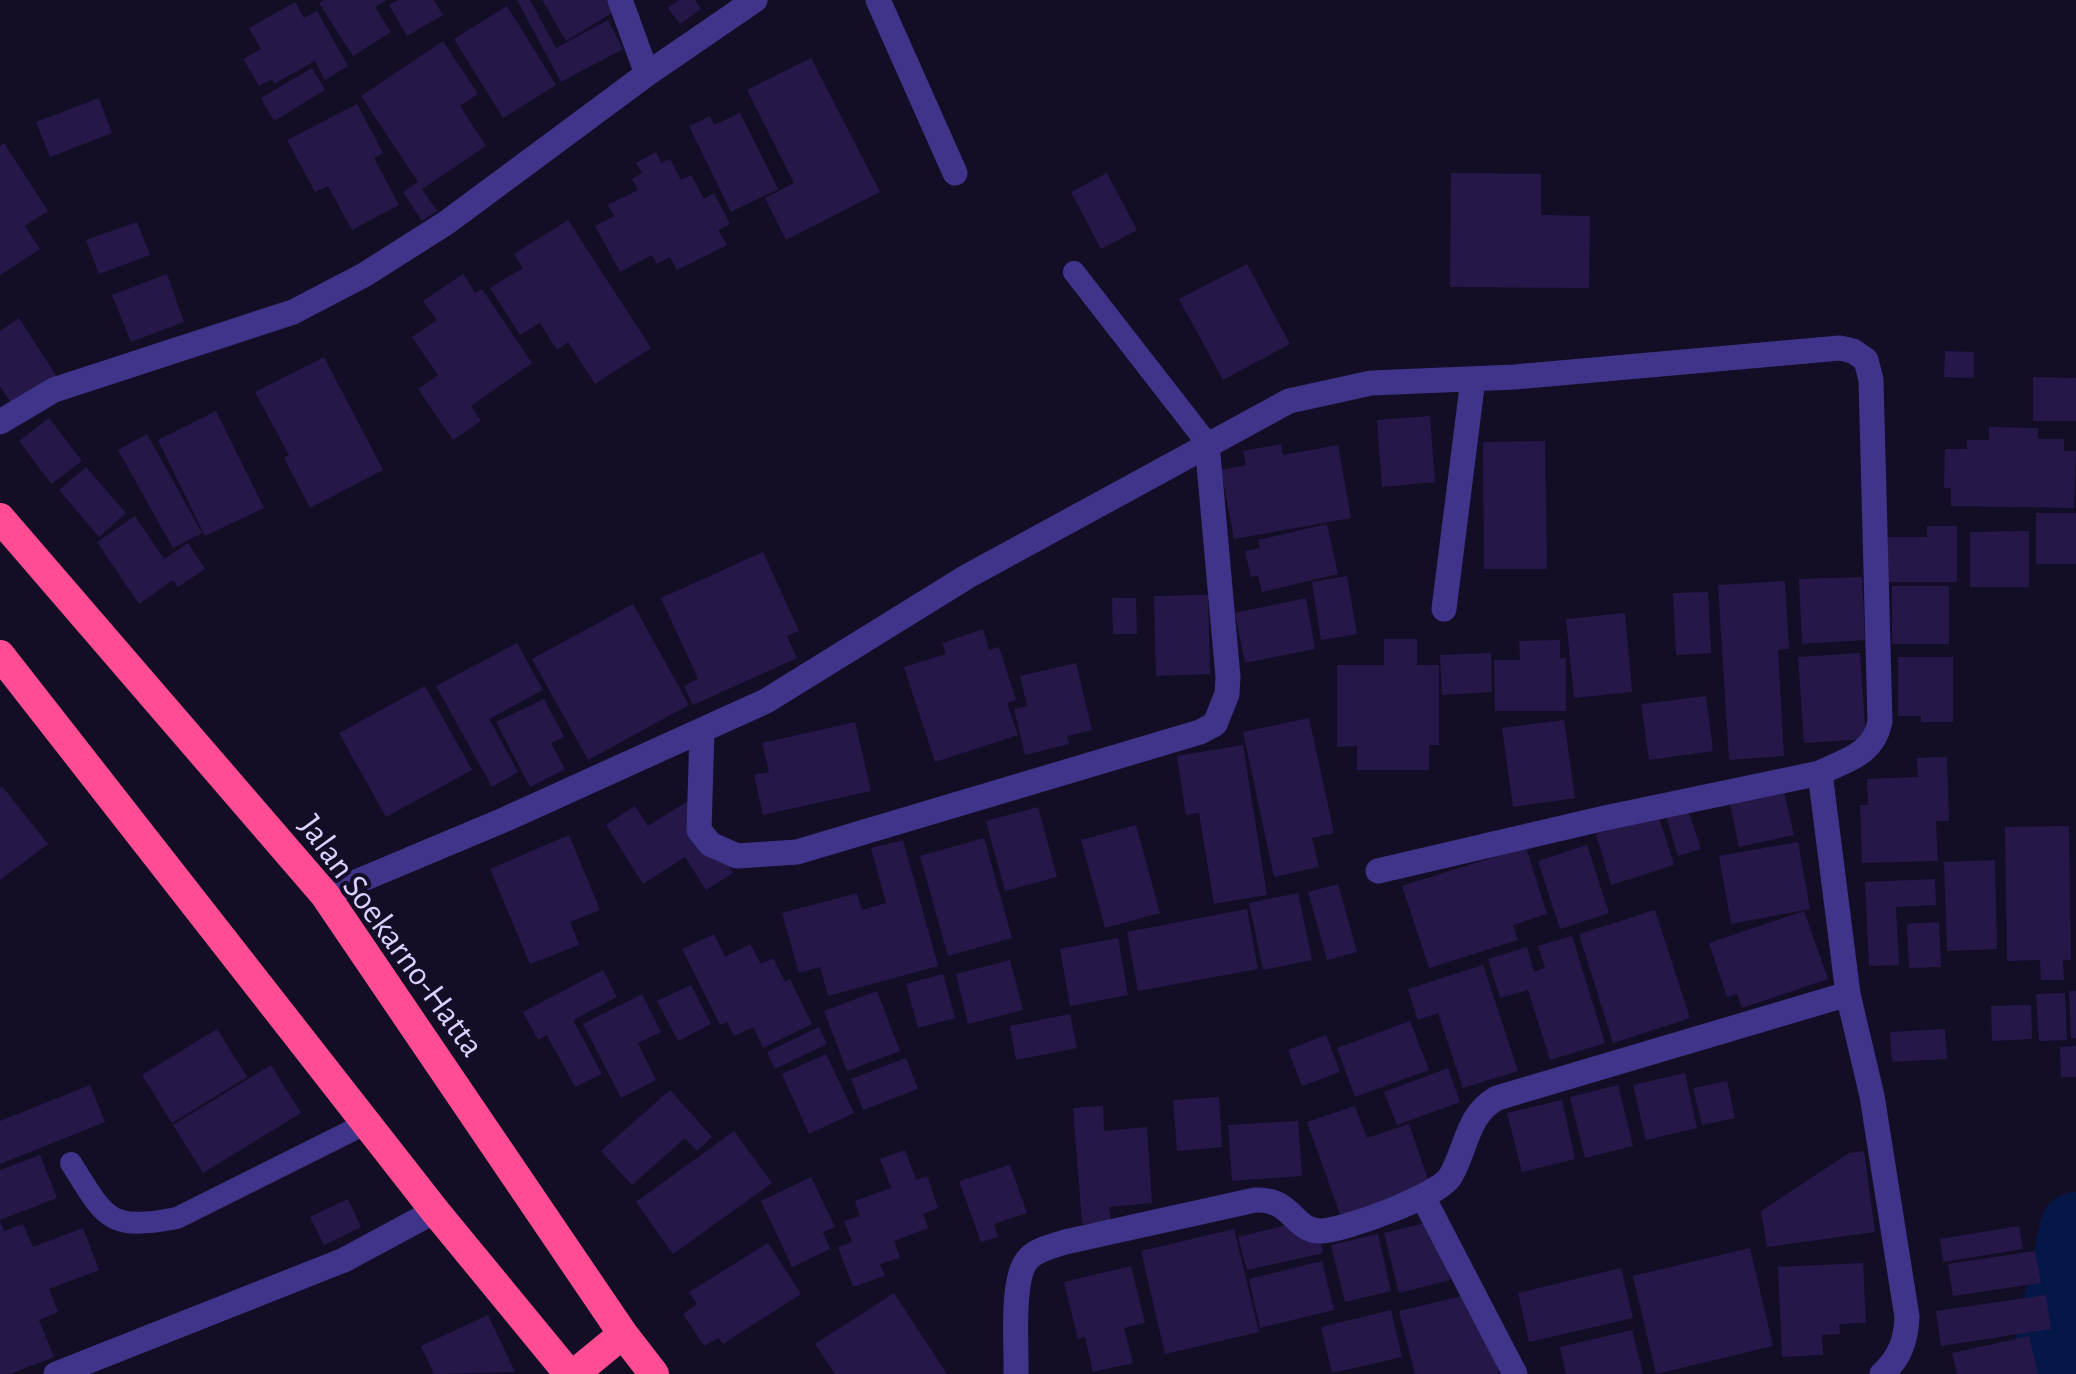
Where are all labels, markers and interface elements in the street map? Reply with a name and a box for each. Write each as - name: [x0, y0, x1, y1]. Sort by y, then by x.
- street label: Jalan Soekarno-Hatta: [289, 807, 493, 1065]

